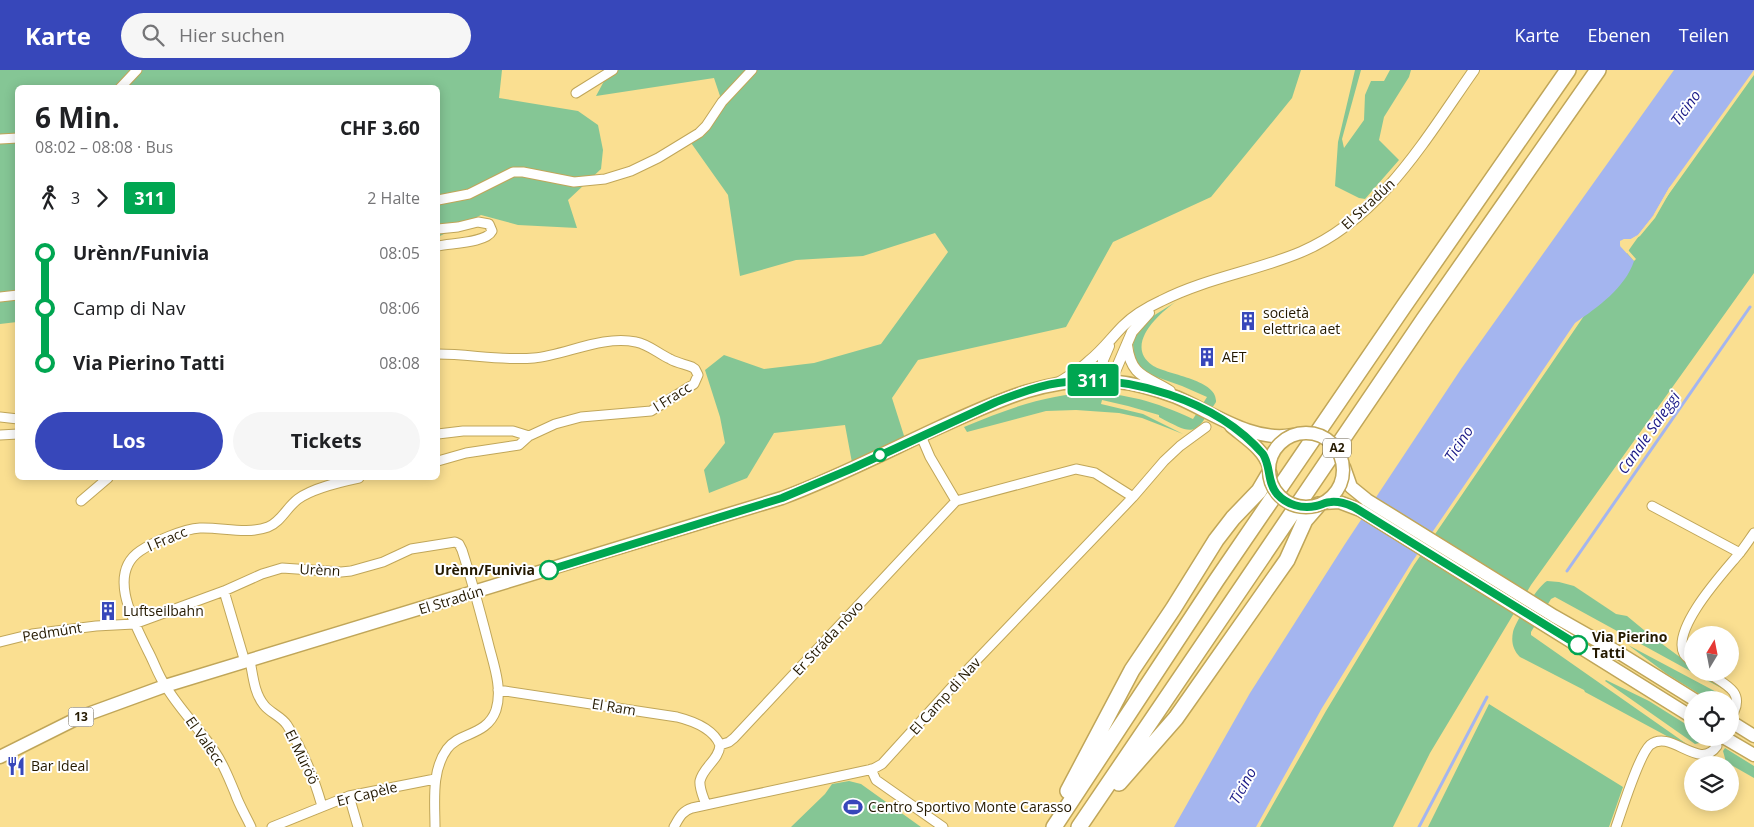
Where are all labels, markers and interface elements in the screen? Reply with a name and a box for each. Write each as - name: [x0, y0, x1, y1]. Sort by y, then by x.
- search box: [121, 13, 471, 58]
- text: Karte: [25, 19, 91, 52]
- icon: search: [139, 21, 167, 49]
- text: Hier suchen: [179, 22, 285, 48]
- text: Karte: [1515, 23, 1559, 47]
- text: Ebenen: [1587, 23, 1651, 47]
- text: Teilen: [1679, 23, 1729, 47]
- water label: Ticino: [1666, 86, 1705, 129]
- text: 6 Min.: [35, 98, 120, 136]
- text: CHF 3.60: [340, 115, 420, 141]
- text: 08:02 – 08:08 · Bus: [35, 136, 173, 158]
- street label: El Stradún: [1337, 174, 1399, 233]
- icon: walk: [35, 184, 63, 212]
- icon: forward: [88, 184, 116, 212]
- text: 311: [134, 186, 165, 210]
- text: 3: [71, 187, 80, 209]
- text: 2 Halte: [367, 187, 420, 209]
- text: Urènn/Funivia: [73, 240, 209, 266]
- text: 08:05: [379, 242, 420, 264]
- text: Camp di Nav: [73, 295, 185, 321]
- text: 08:06: [379, 297, 420, 319]
- place label: società elettrica aet: [1263, 303, 1340, 338]
- building icon: società elettrica aet: [1237, 310, 1259, 332]
- building icon: AET: [1196, 346, 1218, 368]
- place label: AET: [1222, 347, 1247, 366]
- text: Via Pierino Tatti: [73, 350, 225, 376]
- text: 08:08: [379, 352, 420, 374]
- line badge: 311: [1064, 364, 1122, 396]
- text: 311: [1078, 368, 1108, 392]
- street label: I Fracc: [649, 377, 695, 416]
- water label: Canale Saleggi: [1612, 387, 1684, 478]
- button: Los: [35, 412, 223, 470]
- button: Tickets: [233, 412, 420, 470]
- water label: Ticino: [1439, 422, 1477, 465]
- road number: A2: [1323, 438, 1351, 458]
- unlabelled marker: [873, 448, 887, 462]
- street label: I Fracc: [144, 522, 190, 555]
- street label: Urènn: [299, 559, 341, 580]
- place label: Urènn/Funivia: [435, 560, 535, 579]
- marker: Urènn/Funivia: [539, 560, 559, 580]
- street label: El Stradún: [416, 581, 486, 618]
- street label: Er Stráda nòvo: [788, 596, 867, 679]
- building icon: Luftseilbahn: [97, 600, 119, 622]
- place label: Luftseilbahn: [123, 601, 204, 620]
- street label: Pedmúnt: [21, 617, 83, 646]
- north arrow: [1684, 626, 1739, 681]
- map controls: [1684, 626, 1739, 811]
- place label: Via Pierino Tatti: [1592, 627, 1668, 662]
- marker: Via Pierino Tatti: [1568, 635, 1588, 655]
- street label: El Camp di Nav: [905, 653, 984, 738]
- button: locate: [1684, 691, 1739, 746]
- street label: El Ram: [591, 694, 637, 719]
- road number: 13: [68, 708, 94, 726]
- street label: El Valècc: [182, 712, 229, 769]
- street label: El Müröö: [281, 726, 324, 787]
- restaurant icon: Bar Ideal: [5, 755, 27, 777]
- place label: Bar Ideal: [31, 756, 89, 775]
- button: layers: [1684, 756, 1739, 811]
- water label: Ticino: [1224, 764, 1260, 807]
- street label: Er Capèle: [335, 777, 399, 810]
- sports icon: Centro Sportivo Monte Carasso: [842, 796, 864, 818]
- place label: Centro Sportivo Monte Carasso: [868, 797, 1072, 816]

